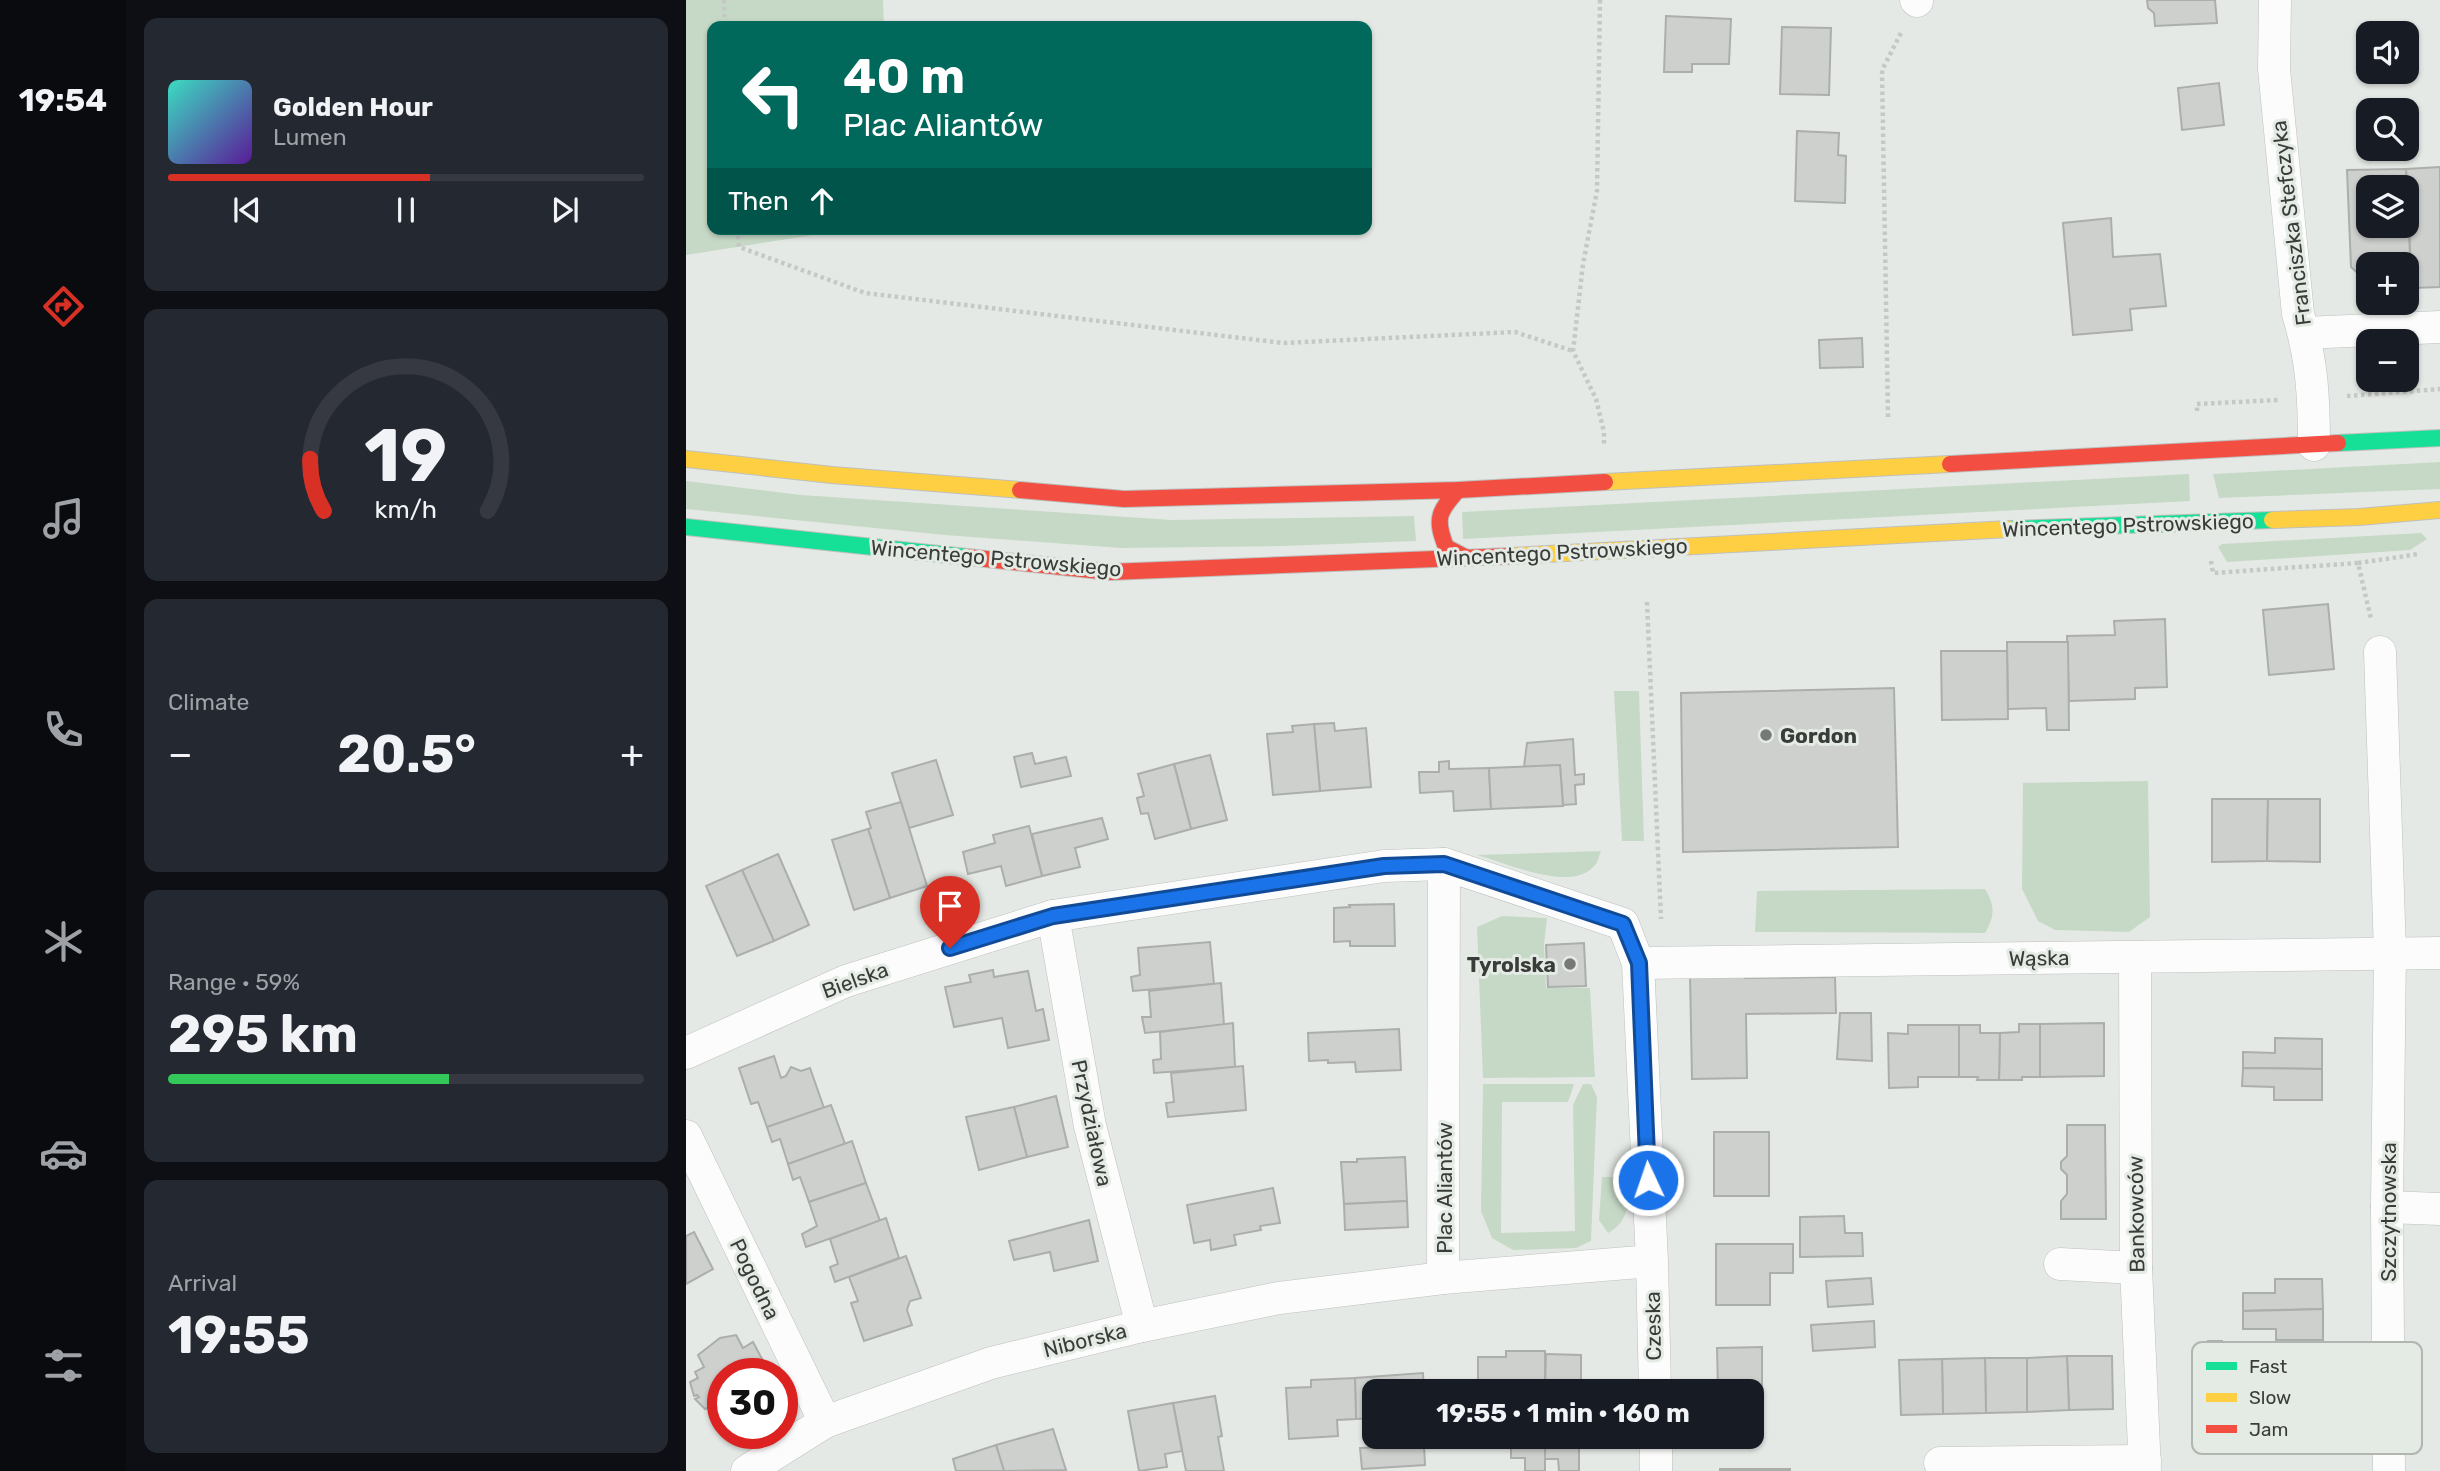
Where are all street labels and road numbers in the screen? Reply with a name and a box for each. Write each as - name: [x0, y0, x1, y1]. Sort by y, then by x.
- street label: Franciszka Stefczyka: [2266, 119, 2316, 327]
- street label: Wincentego Pstrowskiego: [2002, 508, 2254, 542]
- street label: Wincentego Pstrowskiego: [1436, 533, 1688, 571]
- street label: Wincentego Pstrowskiego: [870, 535, 1122, 581]
- street label: Wąska: [2008, 945, 2070, 971]
- street label: Bielska: [818, 956, 892, 1004]
- street label: Przydziałowa: [1066, 1057, 1118, 1189]
- street label: Plac Aliantów: [1432, 1122, 1457, 1254]
- street label: Szczytnowska: [2376, 1142, 2401, 1282]
- street label: Bankowców: [2122, 1155, 2150, 1273]
- street label: Pogodna: [725, 1235, 785, 1323]
- street label: Czeska: [1640, 1291, 1666, 1361]
- street label: Niborska: [1041, 1318, 1129, 1362]

